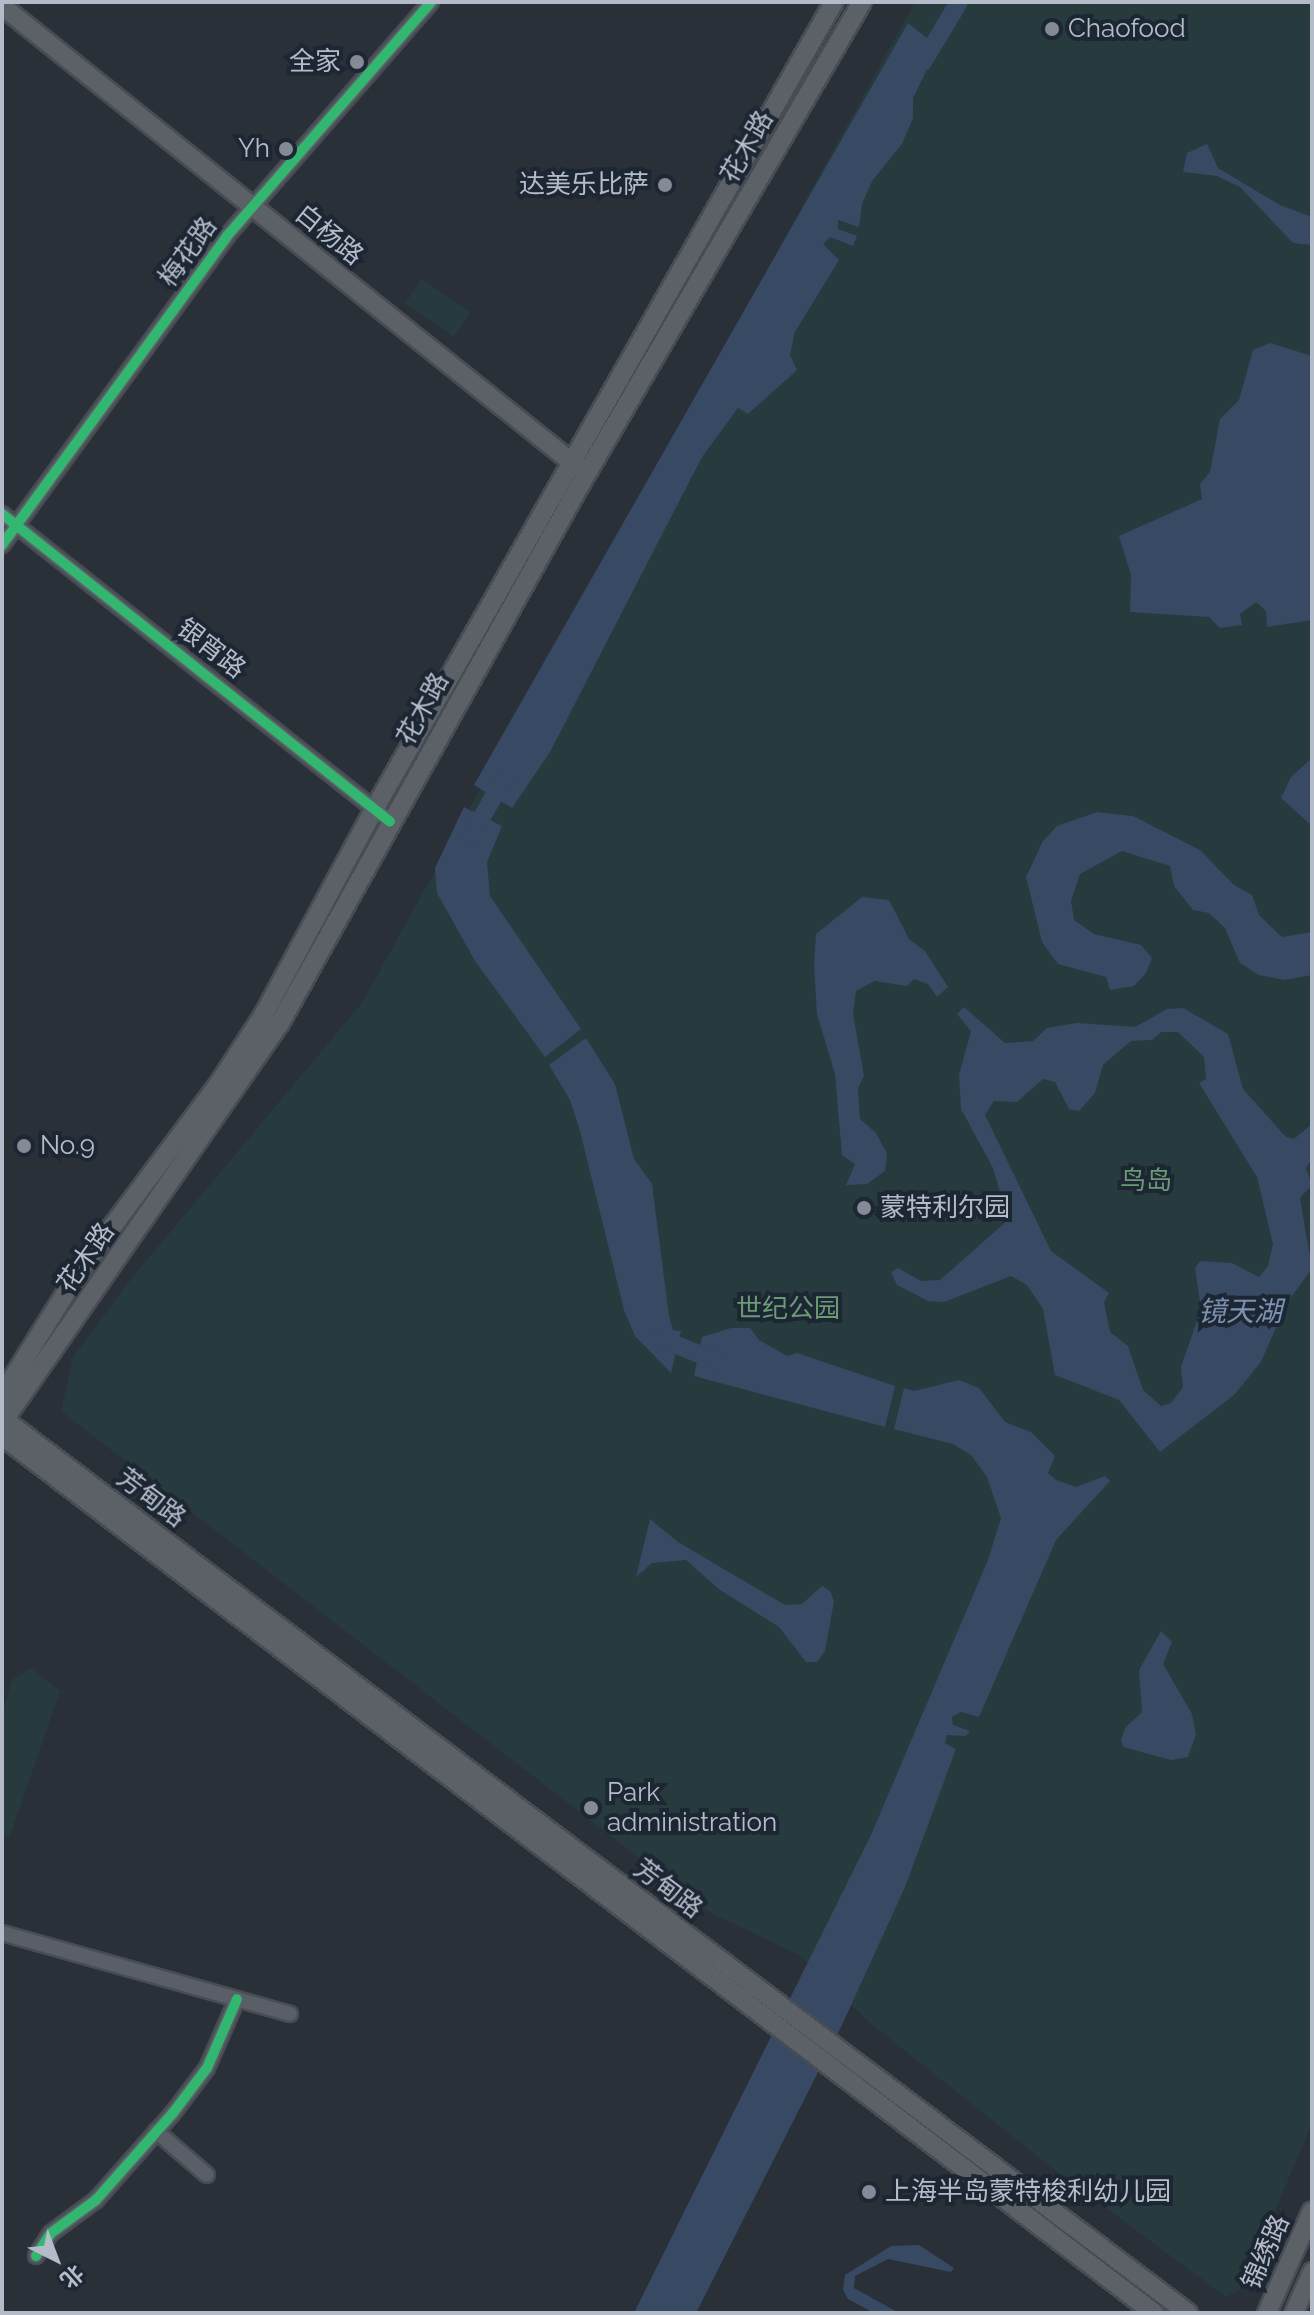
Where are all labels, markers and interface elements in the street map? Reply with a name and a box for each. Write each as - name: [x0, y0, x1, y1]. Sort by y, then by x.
- place label: Chaofood: [1068, 13, 1186, 45]
- marker: Chaofood: [1043, 20, 1061, 38]
- place label: 全家: [289, 46, 341, 78]
- marker: 全家: [348, 53, 366, 71]
- street label: 花木路: [714, 105, 780, 189]
- place label: Yh: [238, 133, 270, 165]
- marker: Yh: [277, 140, 295, 158]
- place label: 达美乐比萨: [519, 169, 649, 201]
- marker: 达美乐比萨: [656, 176, 674, 194]
- street label: 白杨路: [289, 198, 369, 272]
- street label: 梅花路: [152, 211, 224, 293]
- street label: 银宵路: [171, 613, 251, 685]
- street label: 花木路: [390, 667, 456, 751]
- place label: No.9: [40, 1130, 95, 1162]
- marker: No.9: [15, 1137, 33, 1155]
- park label: 鸟岛: [1120, 1165, 1172, 1197]
- place label: 蒙特利尔园: [880, 1192, 1010, 1224]
- marker: 蒙特利尔园: [855, 1199, 873, 1217]
- street label: 花木路: [51, 1217, 121, 1299]
- park label: 世纪公园: [736, 1293, 840, 1325]
- water label: 镜天湖: [1198, 1295, 1282, 1329]
- street label: 芳甸路: [110, 1462, 192, 1534]
- place label: Park administration: [607, 1777, 777, 1838]
- marker: Park administration: [582, 1799, 600, 1817]
- street label: 芳甸路: [627, 1853, 709, 1925]
- place label: 上海半岛蒙特梭利幼儿园: [885, 2176, 1171, 2208]
- marker: 上海半岛蒙特梭利幼儿园: [860, 2183, 878, 2201]
- street label: 锦绣路: [1236, 2210, 1296, 2294]
- north arrow: [16, 2219, 96, 2299]
- text: 北: [55, 2260, 89, 2294]

